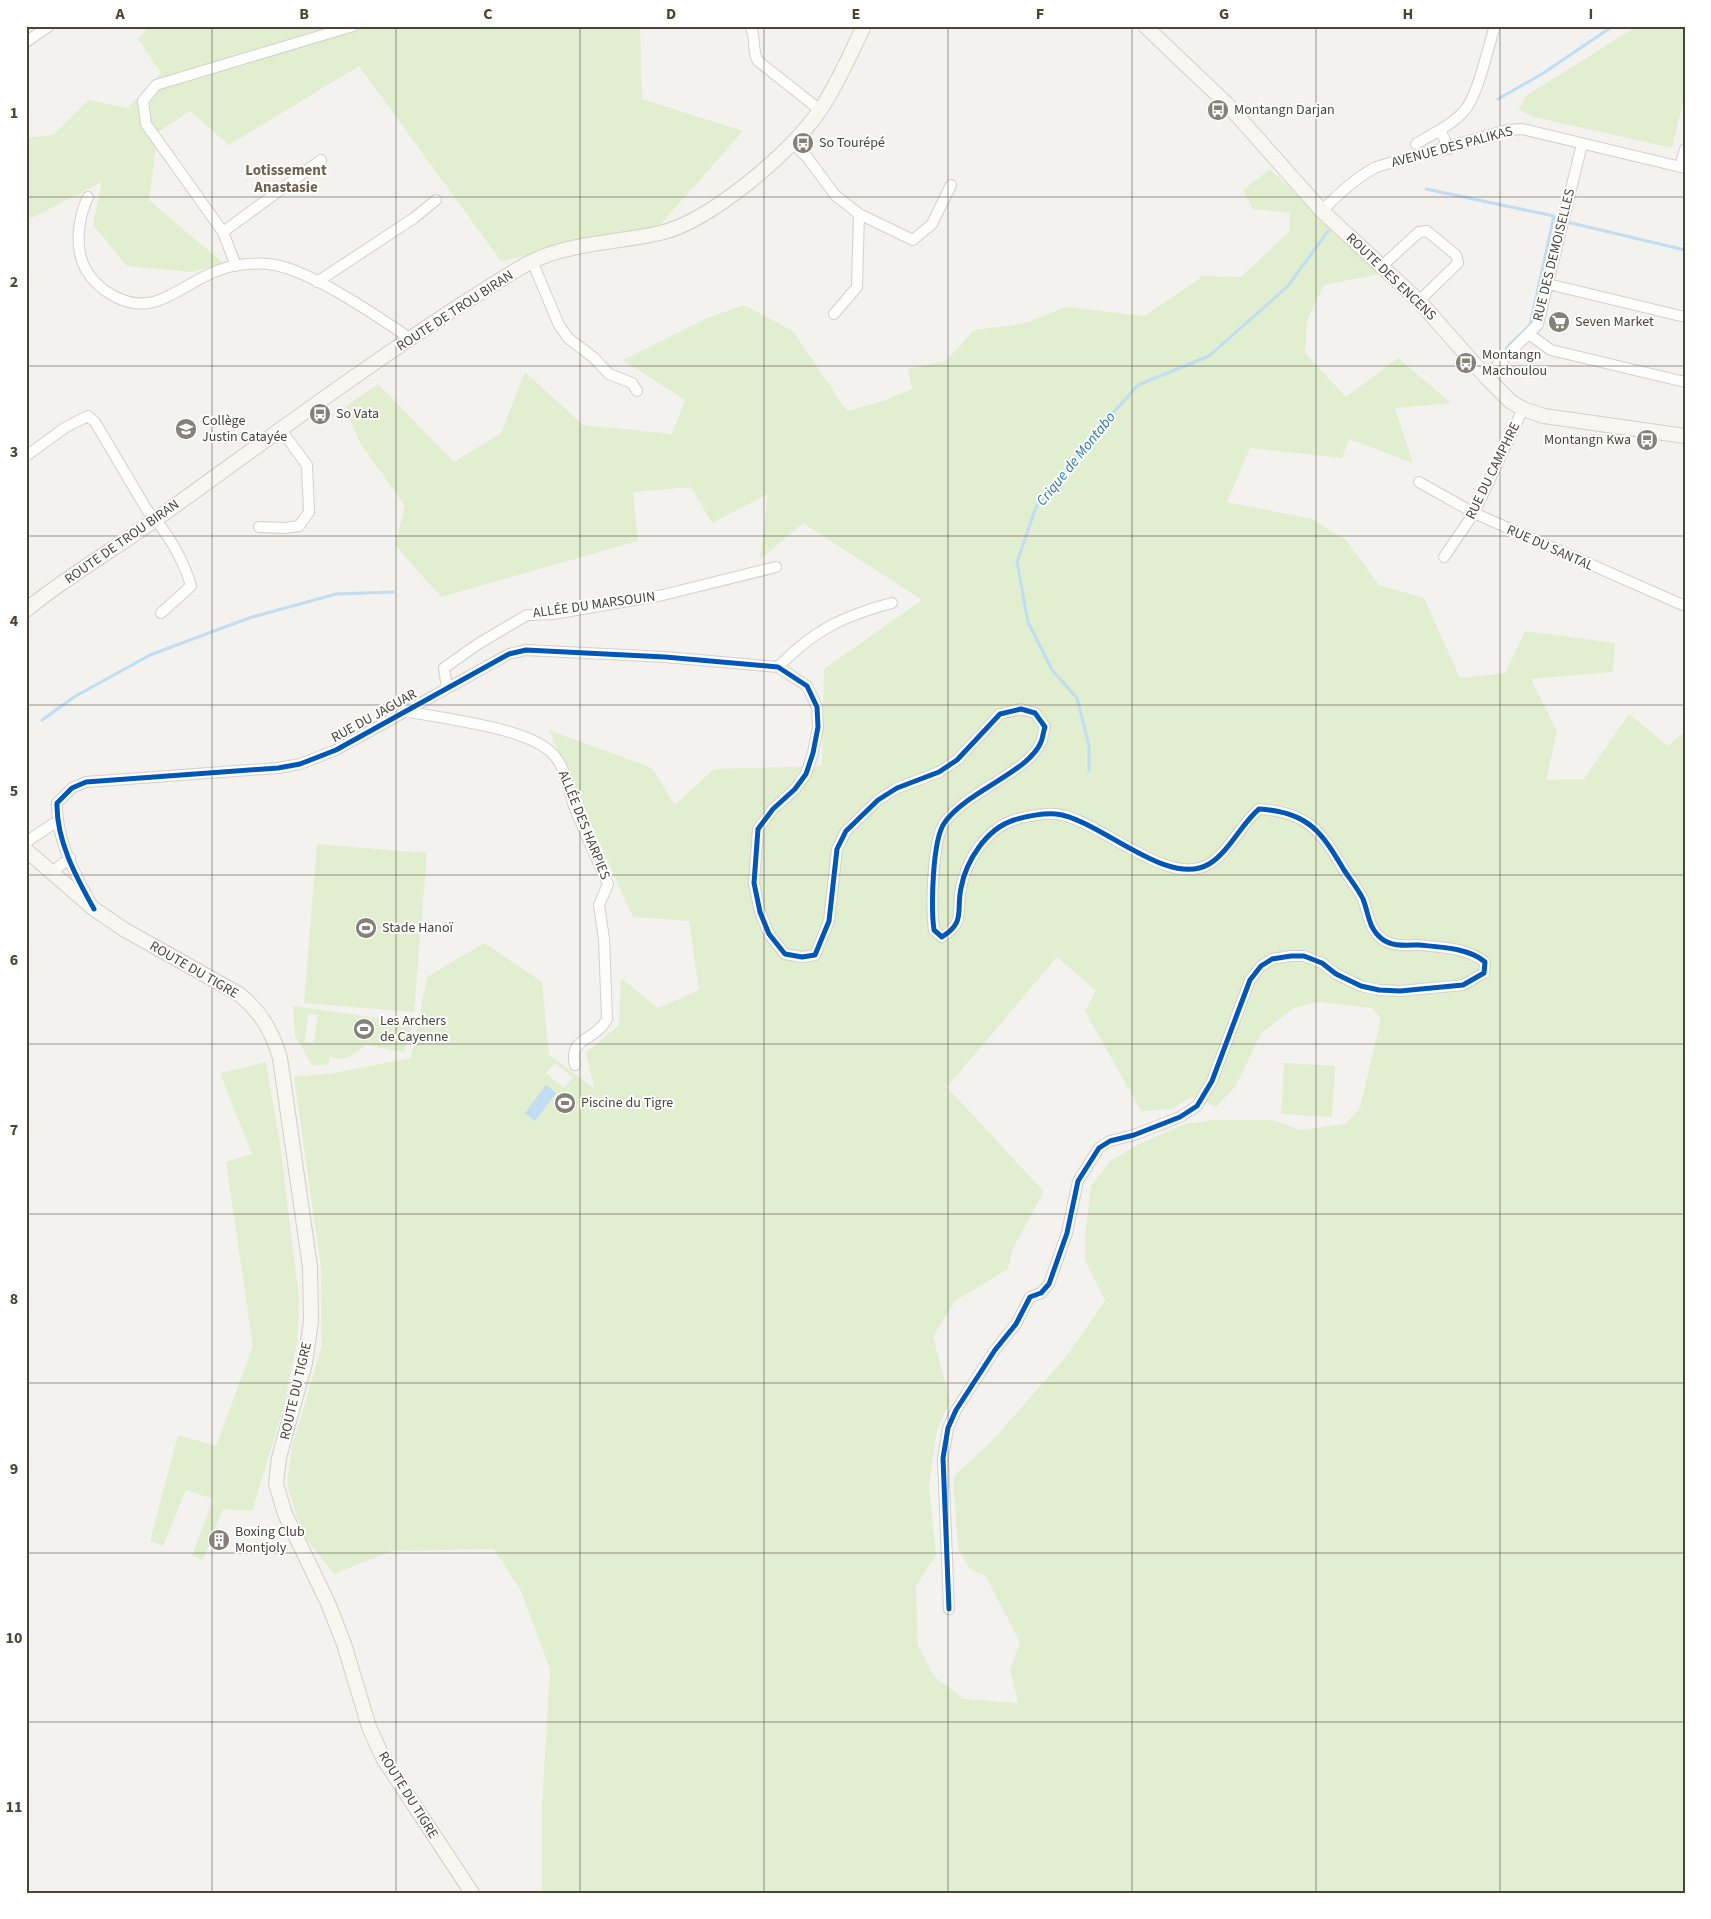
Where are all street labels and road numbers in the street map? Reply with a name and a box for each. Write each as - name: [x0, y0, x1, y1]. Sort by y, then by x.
- street label: AVENUE DES PALIKAS: [1389, 121, 1515, 173]
- street label: RUE DES DEMOISELLES: [1528, 187, 1580, 323]
- street label: ROUTE DES ENCENS: [1341, 229, 1441, 325]
- street label: ROUTE DE TROU BIRAN: [393, 266, 517, 356]
- street label: RUE DU CAMPHRE: [1461, 419, 1525, 523]
- street label: ROUTE DE TROU BIRAN: [61, 495, 183, 589]
- street label: RUE DU SANTAL: [1503, 520, 1597, 576]
- street label: ALLÉE DU MARSOUIN: [532, 587, 656, 623]
- street label: RUE DU JAGUAR: [328, 684, 420, 748]
- street label: ALLÉE DES HARPIES: [553, 767, 615, 883]
- street label: ROUTE DU TIGRE: [146, 936, 242, 1004]
- street label: ROUTE DU TIGRE: [275, 1340, 317, 1442]
- street label: ROUTE DU TIGRE: [373, 1747, 443, 1843]

